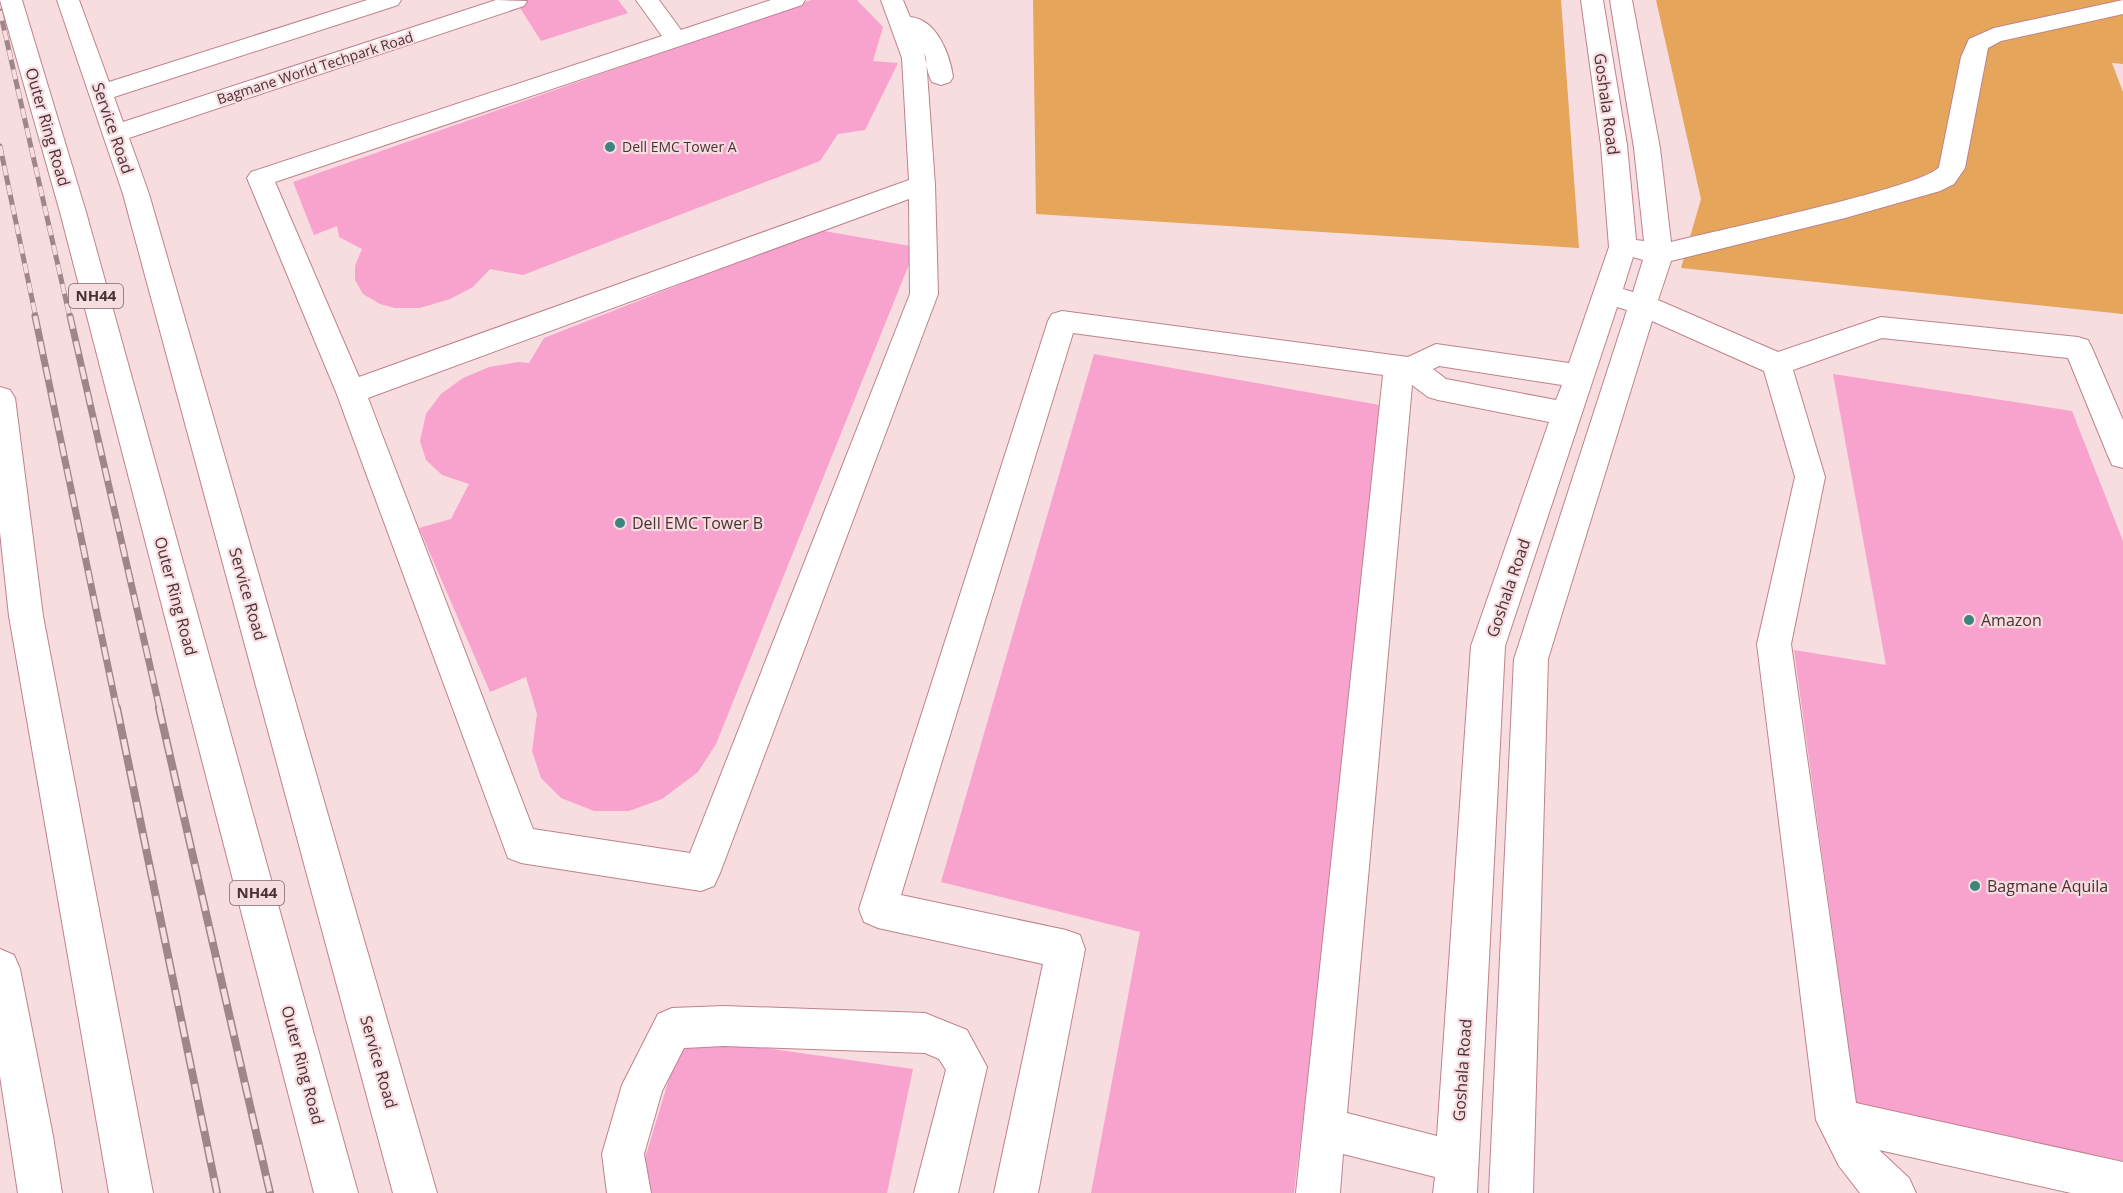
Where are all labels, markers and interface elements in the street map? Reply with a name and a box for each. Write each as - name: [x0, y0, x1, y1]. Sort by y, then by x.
- street label: Bagmane World Techpark Road: [214, 27, 415, 108]
- street label: Goshala Road: [1589, 52, 1625, 156]
- street label: Outer Ring Road: [21, 65, 75, 189]
- street label: Service Road: [87, 79, 139, 177]
- place label: Dell EMC Tower A: [622, 137, 737, 156]
- marker: Dell EMC Tower A: [603, 140, 617, 154]
- road number: NH44: [69, 284, 123, 308]
- place label: Dell EMC Tower B: [632, 512, 763, 534]
- marker: Dell EMC Tower B: [613, 516, 627, 530]
- street label: Outer Ring Road: [150, 534, 202, 658]
- street label: Goshala Road: [1481, 536, 1535, 640]
- street label: Service Road: [224, 545, 272, 643]
- place label: Amazon: [1981, 609, 2042, 631]
- marker: Amazon: [1962, 613, 1976, 627]
- place label: Bagmane Aquila: [1987, 875, 2108, 897]
- marker: Bagmane Aquila: [1968, 879, 1982, 893]
- road number: NH44: [230, 881, 284, 905]
- street label: Outer Ring Road: [277, 1003, 329, 1127]
- street label: Service Road: [355, 1013, 403, 1111]
- street label: Goshala Road: [1447, 1018, 1477, 1122]

